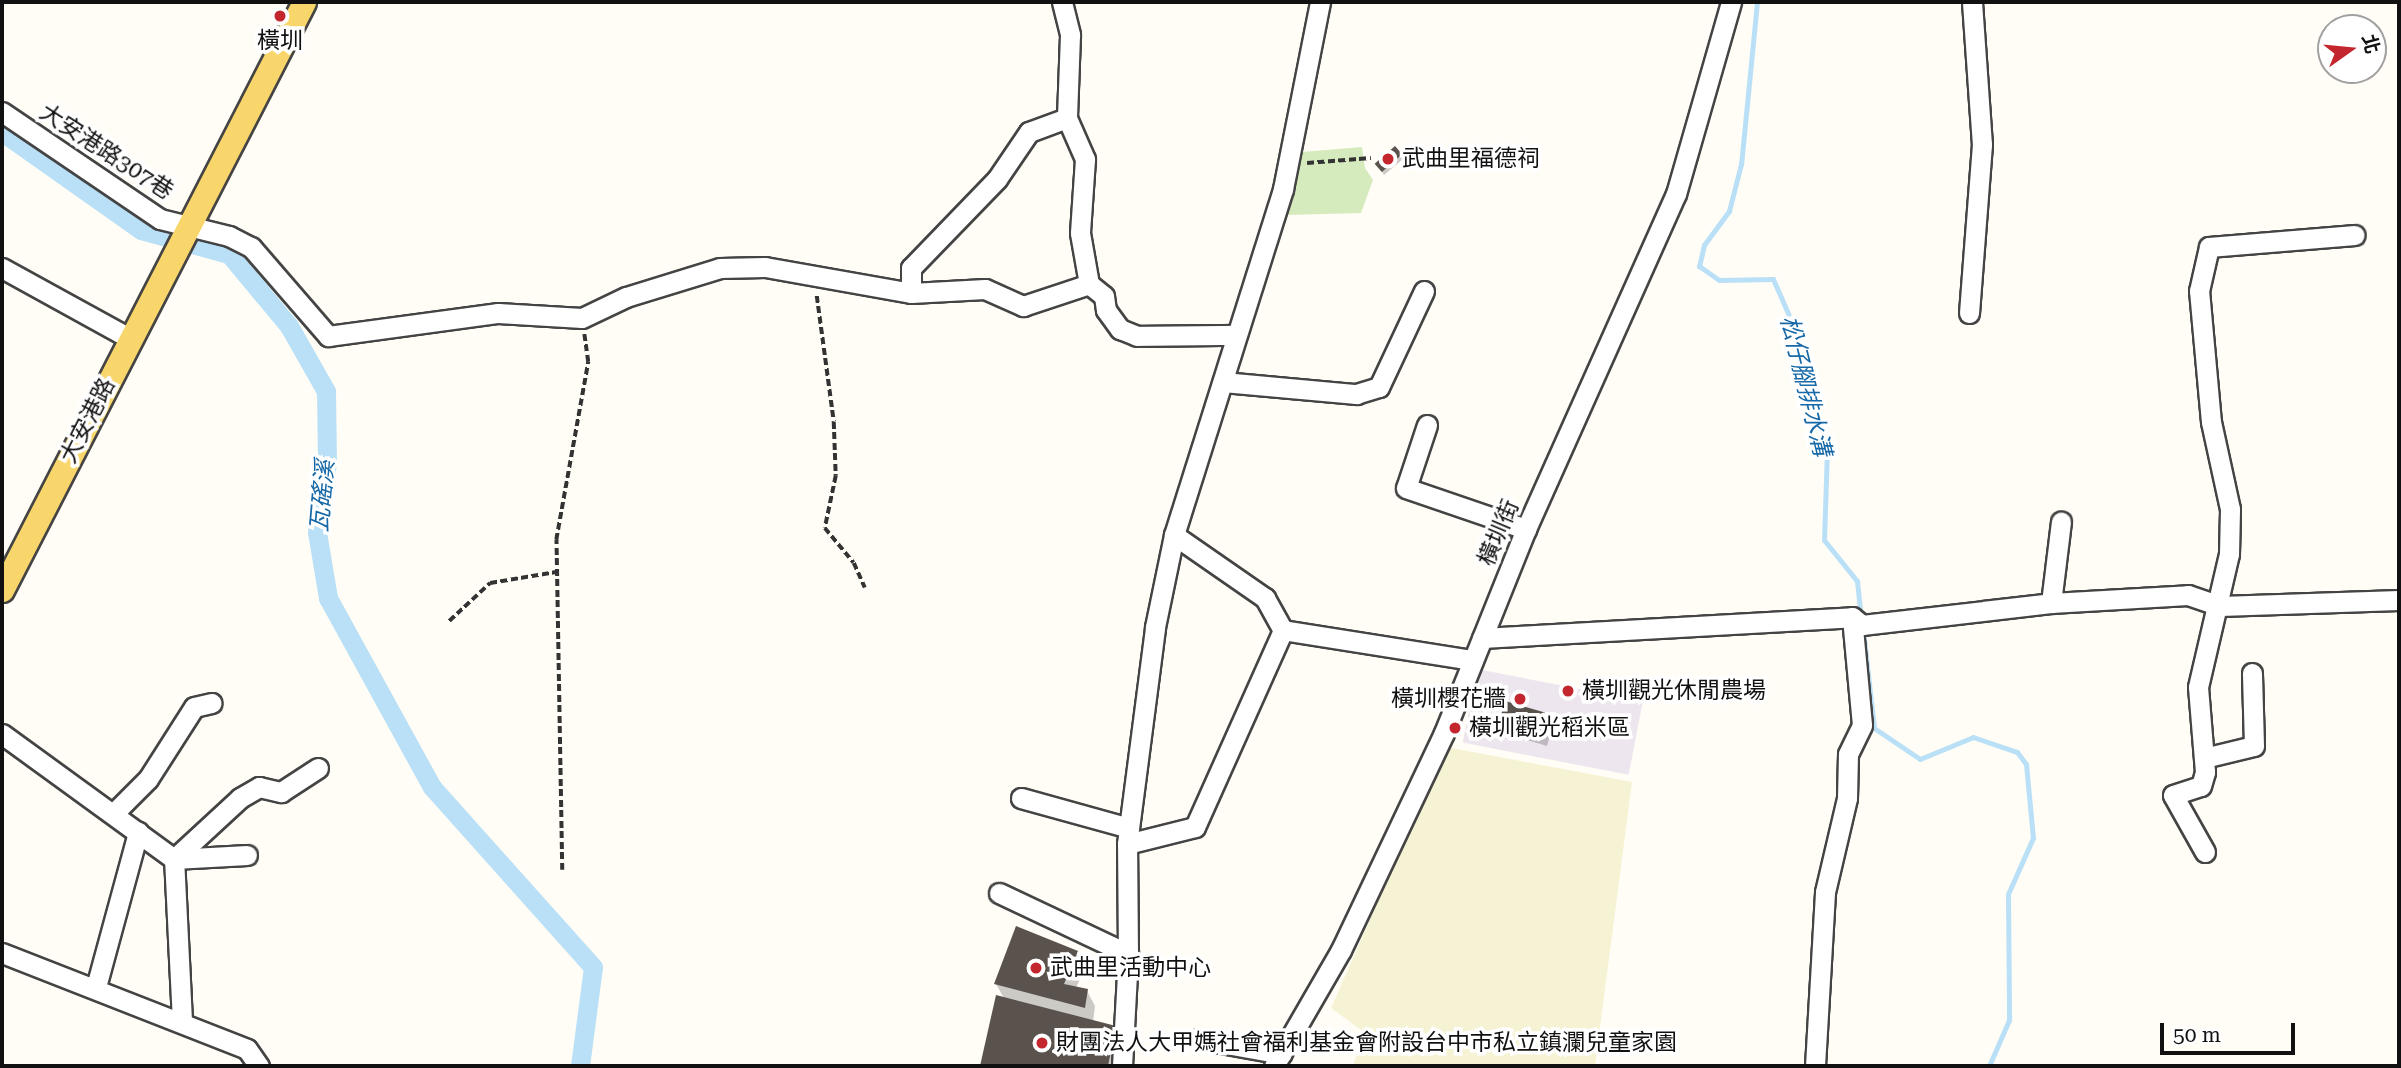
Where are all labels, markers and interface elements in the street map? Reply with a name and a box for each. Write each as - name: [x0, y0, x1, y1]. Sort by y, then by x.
- marker: 橫圳: [272, 8, 288, 24]
- north arrow: [2317, 14, 2387, 84]
- place label: 橫圳: [257, 27, 303, 55]
- text: 北: [2357, 32, 2384, 56]
- street label: 大安港路307巷: [34, 99, 178, 205]
- place label: 武曲里福德祠: [1402, 145, 1540, 173]
- marker: 武曲里福德祠: [1380, 151, 1396, 167]
- water label: 松仔腳排水溝: [1774, 313, 1836, 459]
- street label: 大安港路: [55, 374, 121, 468]
- water label: 瓦磘溪: [306, 459, 340, 533]
- street label: 橫圳街: [1473, 496, 1525, 570]
- place label: 橫圳觀光休閒農場: [1582, 677, 1766, 705]
- marker: 橫圳觀光休閒農場: [1560, 683, 1576, 699]
- place label: 橫圳櫻花牆: [1391, 685, 1506, 713]
- marker: 橫圳櫻花牆: [1512, 691, 1528, 707]
- place label: 橫圳觀光稻米區: [1469, 714, 1630, 742]
- marker: 橫圳觀光稻米區: [1447, 720, 1463, 736]
- place label: 武曲里活動中心: [1050, 954, 1211, 982]
- marker: 武曲里活動中心: [1028, 960, 1044, 976]
- scale bar: [2163, 1009, 2298, 1052]
- text: 50 m: [2173, 1023, 2221, 1047]
- place label: 財團法人大甲媽社會福利基金會附設台中市私立鎮瀾兒童家園: [1056, 1029, 1677, 1057]
- marker: 財團法人大甲媽社會福利基金會附設台中市私立鎮瀾兒童家園: [1034, 1035, 1050, 1051]

